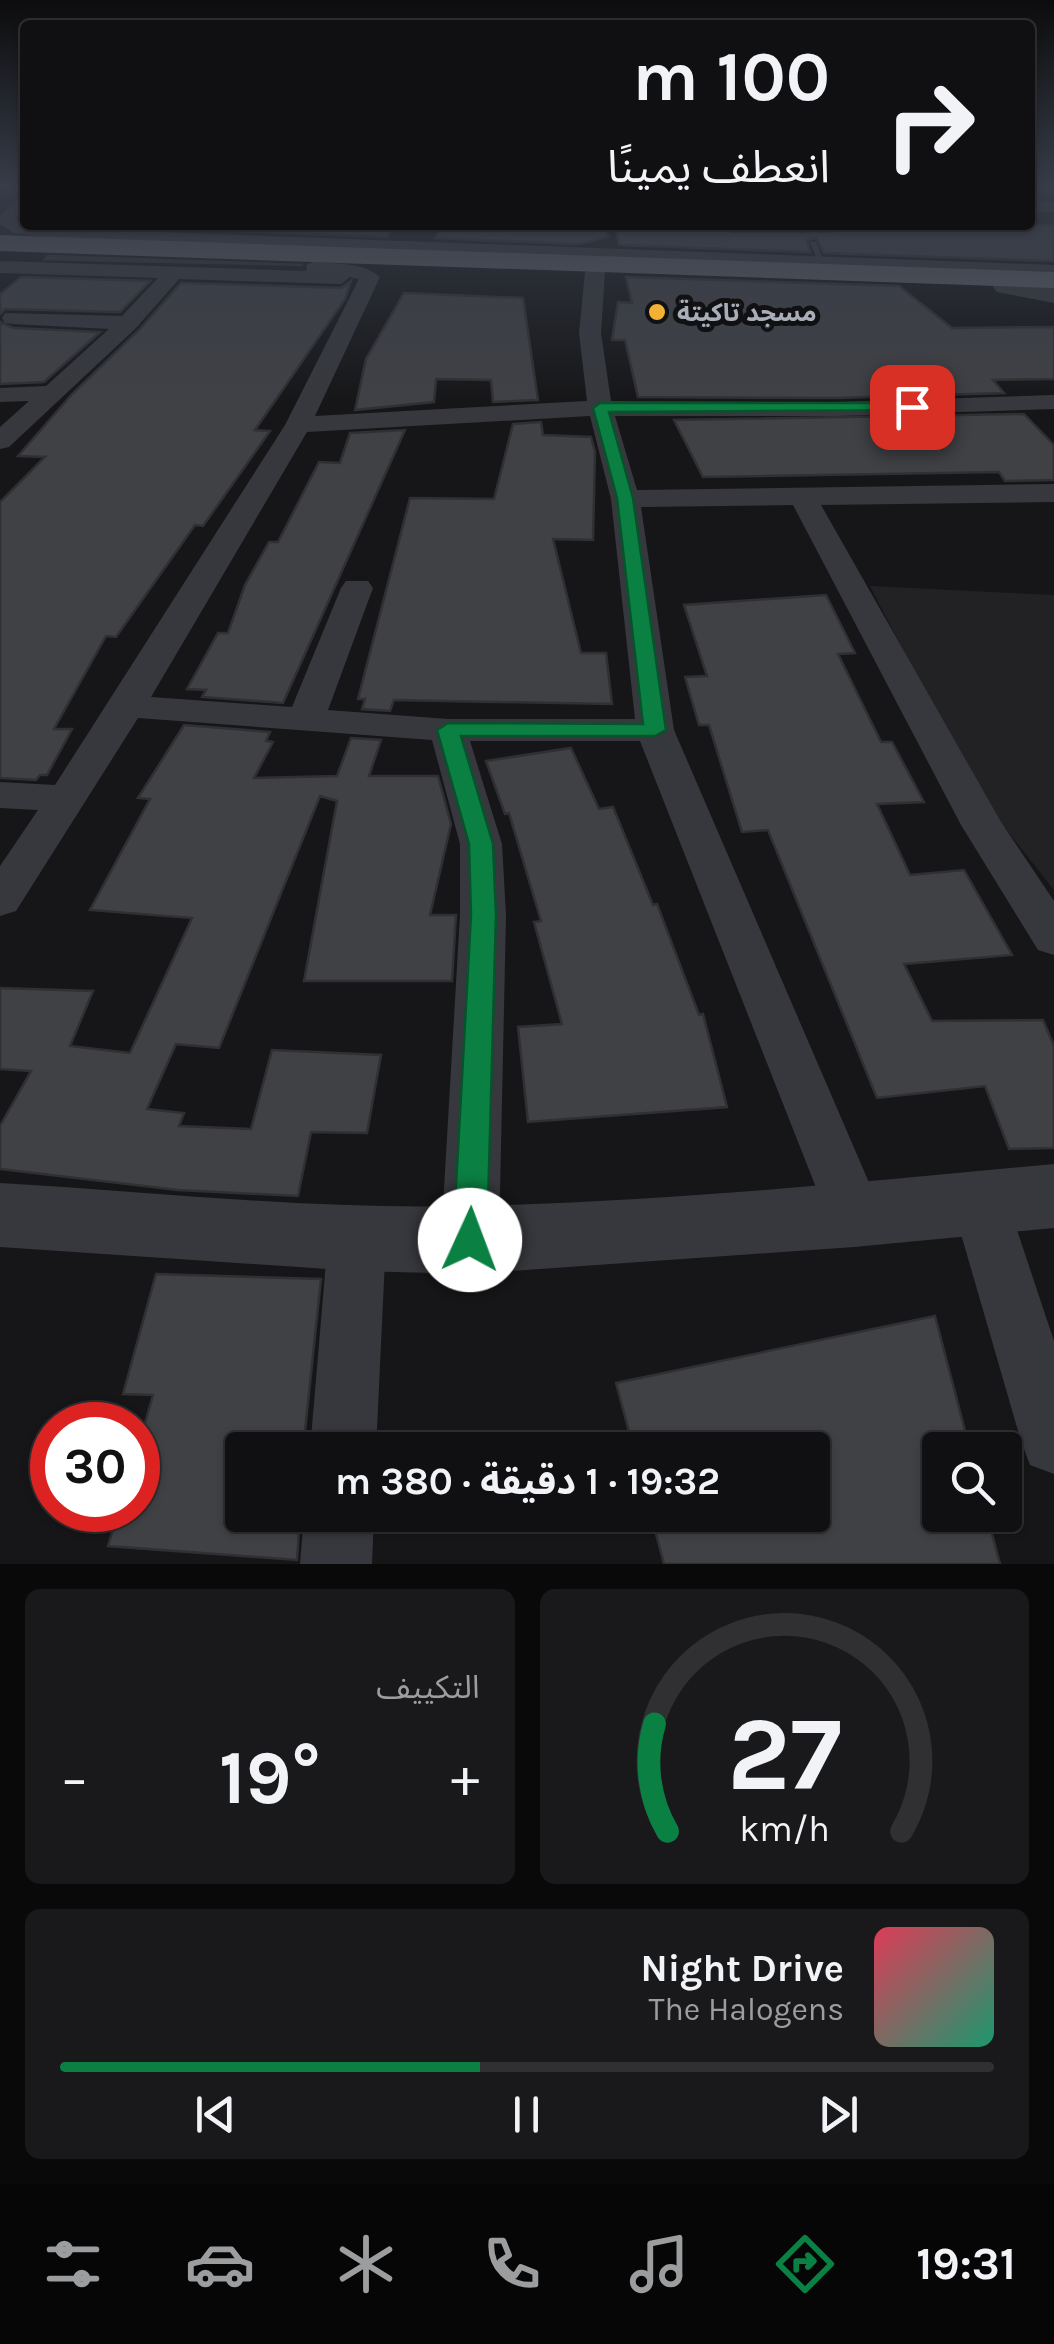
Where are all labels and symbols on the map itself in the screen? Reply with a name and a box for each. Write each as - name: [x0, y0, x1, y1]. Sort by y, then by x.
- place label: مسجد تاكيتة: [677, 298, 817, 327]
- marker: مسجد تاكيتة: [646, 301, 668, 323]
- pin: [870, 365, 955, 450]
- position arrow: [418, 1188, 522, 1292]
- speed limit sign: 30: [30, 1402, 160, 1532]

